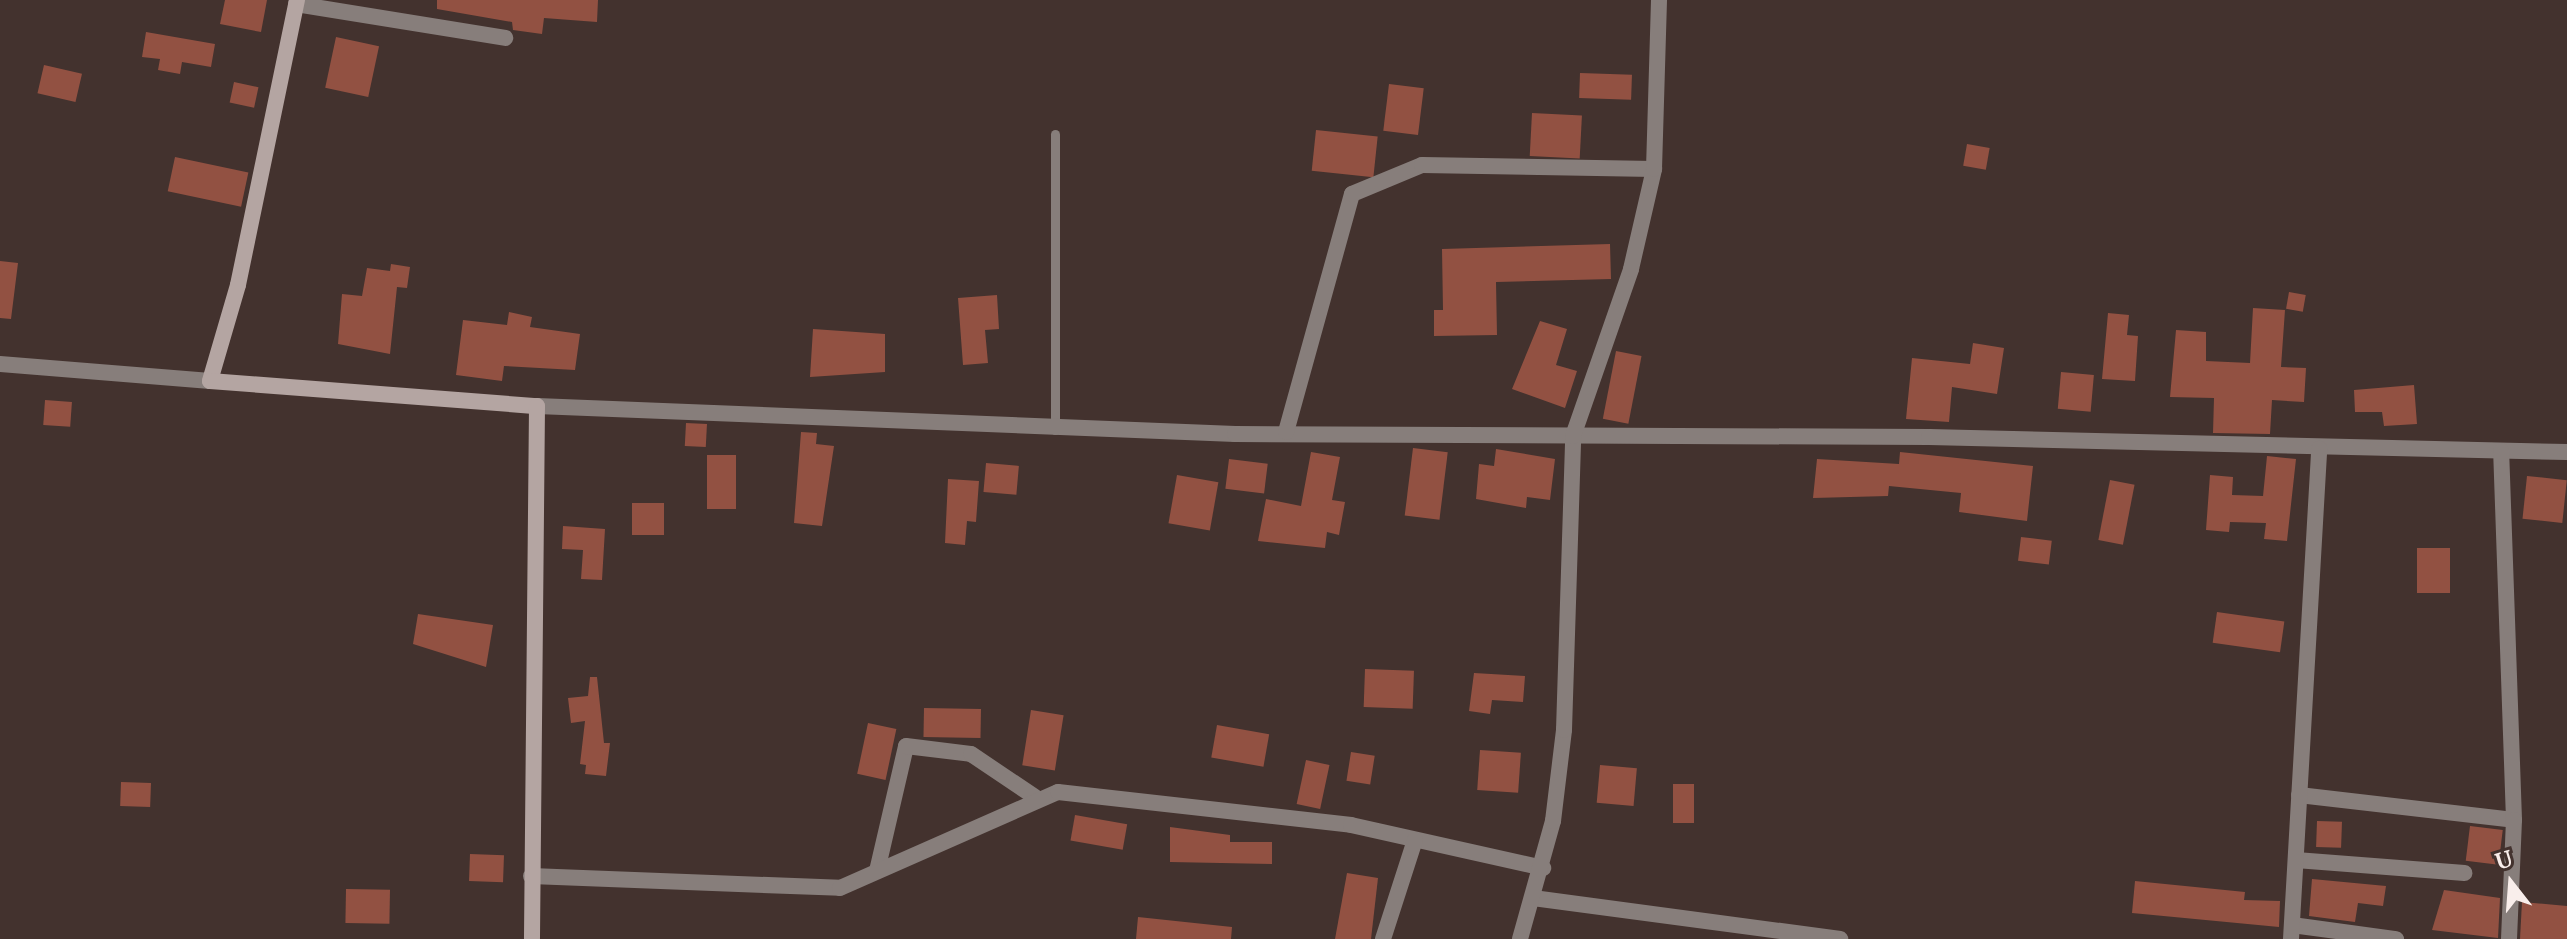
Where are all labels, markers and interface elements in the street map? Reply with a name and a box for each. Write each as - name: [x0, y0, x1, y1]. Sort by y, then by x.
- north arrow: [2471, 843, 2551, 923]
- text: U: [2492, 844, 2516, 876]

